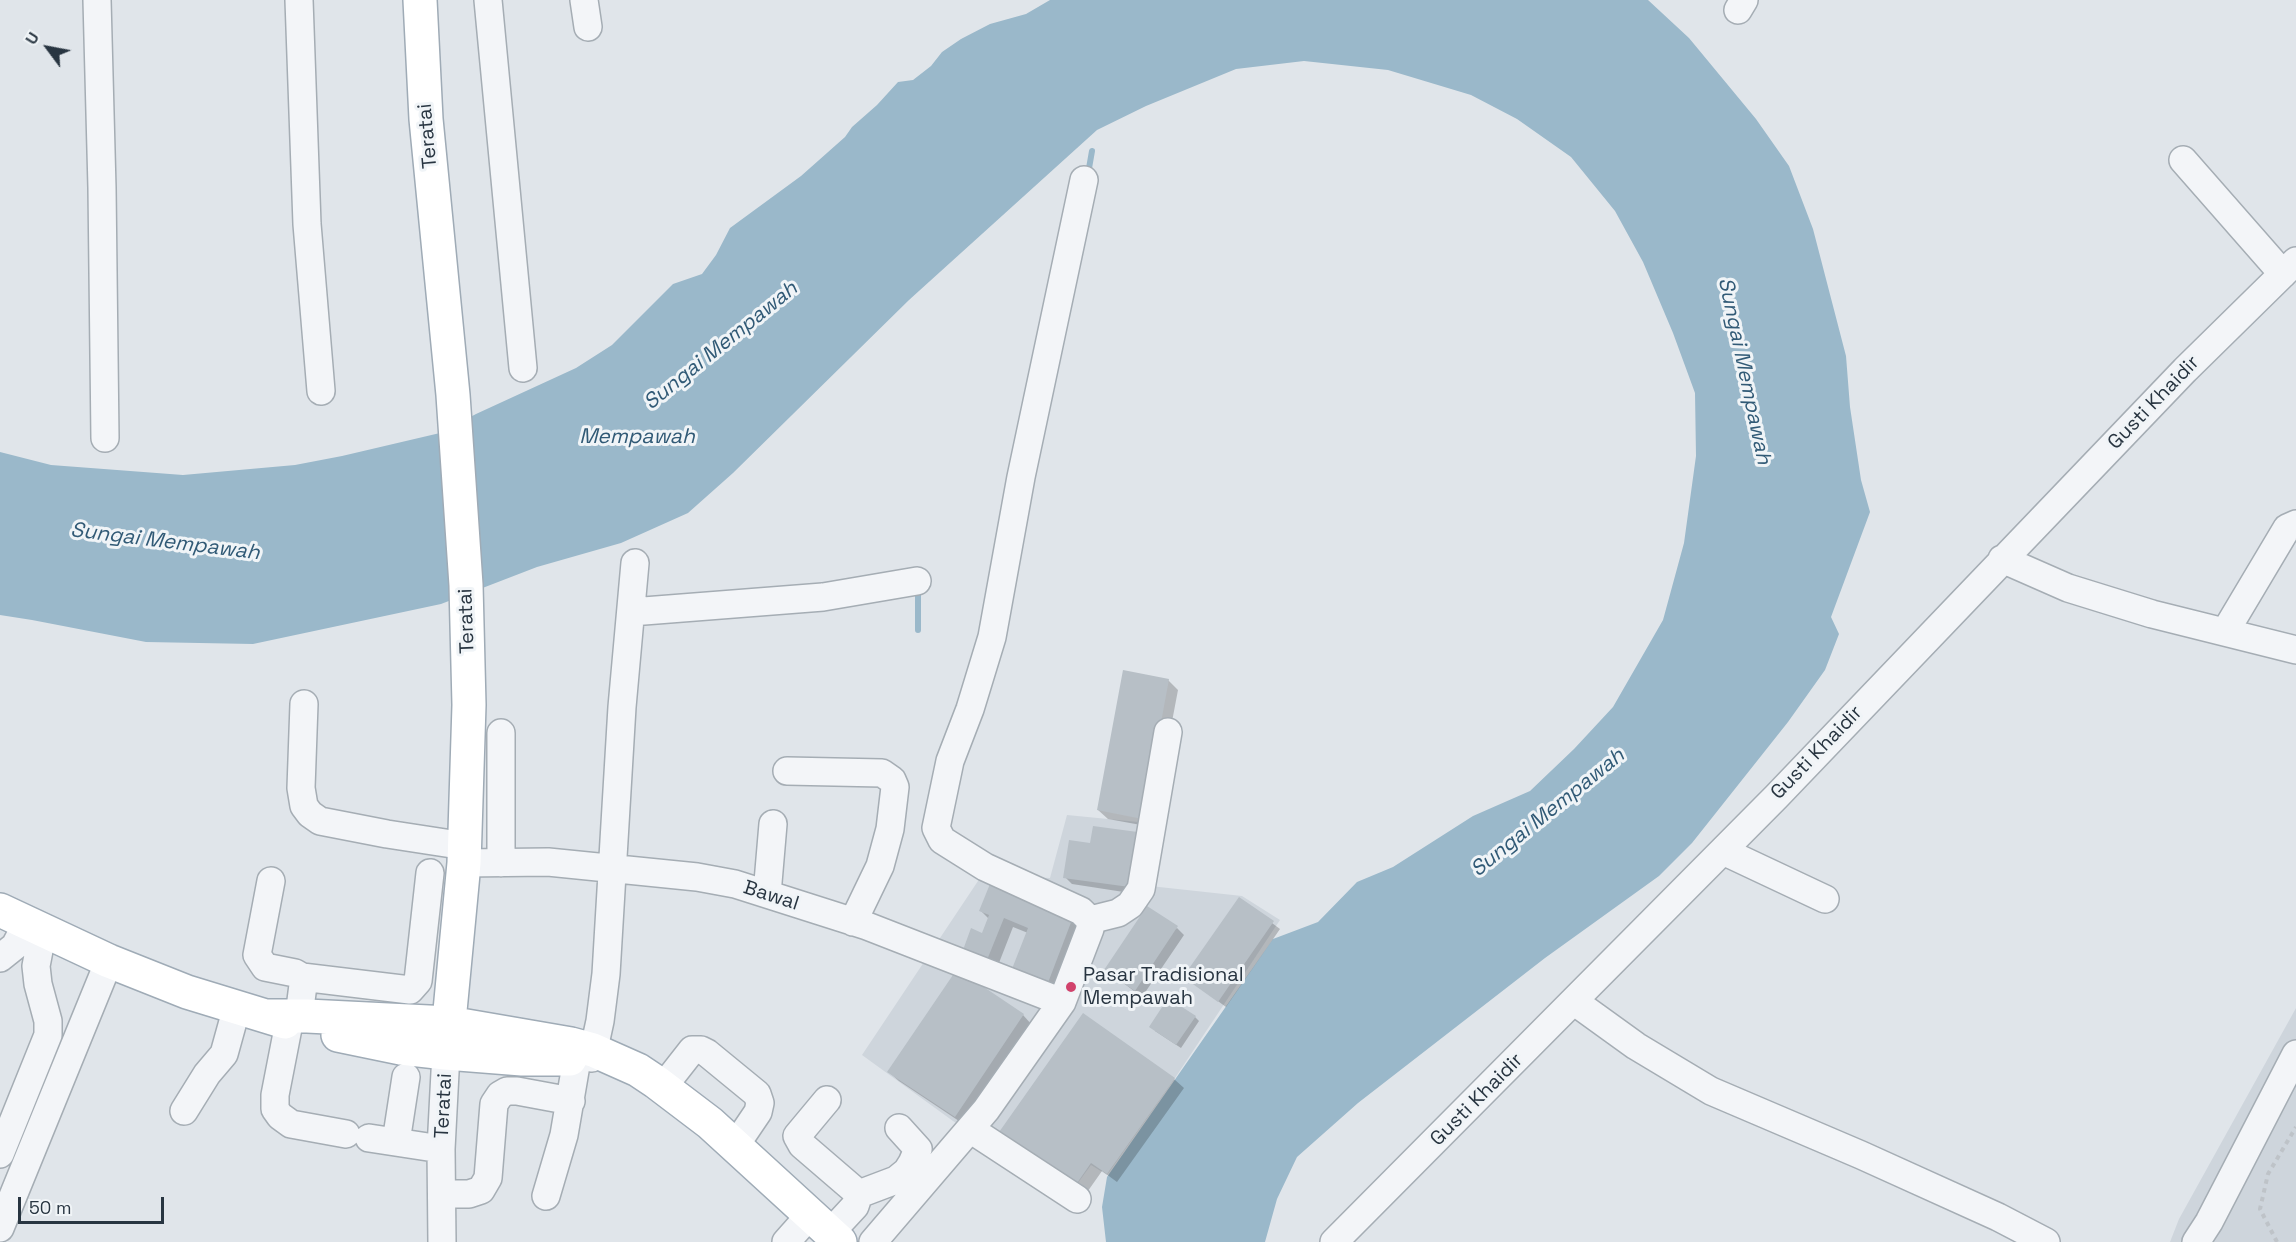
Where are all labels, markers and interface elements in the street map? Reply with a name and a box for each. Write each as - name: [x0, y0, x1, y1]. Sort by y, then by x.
- north arrow: [18, 18, 78, 78]
- text: U: [21, 28, 44, 48]
- street label: Teratai: [413, 102, 443, 170]
- water label: Sungai Mempawah: [1712, 275, 1776, 467]
- water label: Sungai Mempawah: [639, 276, 803, 416]
- street label: Gusti Khaidir: [2103, 351, 2205, 455]
- water label: Mempawah: [579, 424, 695, 450]
- water label: Sungai Mempawah: [69, 518, 261, 566]
- street label: Teratai: [454, 588, 480, 654]
- street label: Gusti Khaidir: [1766, 701, 1868, 805]
- water label: Sungai Mempawah: [1466, 743, 1630, 883]
- street label: Bawal: [740, 876, 802, 916]
- place label: Pasar Tradisional Mempawah: [1083, 964, 1244, 1011]
- marker: Pasar Tradisional Mempawah: [1064, 980, 1078, 994]
- street label: Gusti Khaidir: [1426, 1049, 1528, 1151]
- street label: Teratai: [430, 1073, 458, 1139]
- scale bar: [21, 1185, 166, 1223]
- text: 50 m: [29, 1196, 71, 1219]

